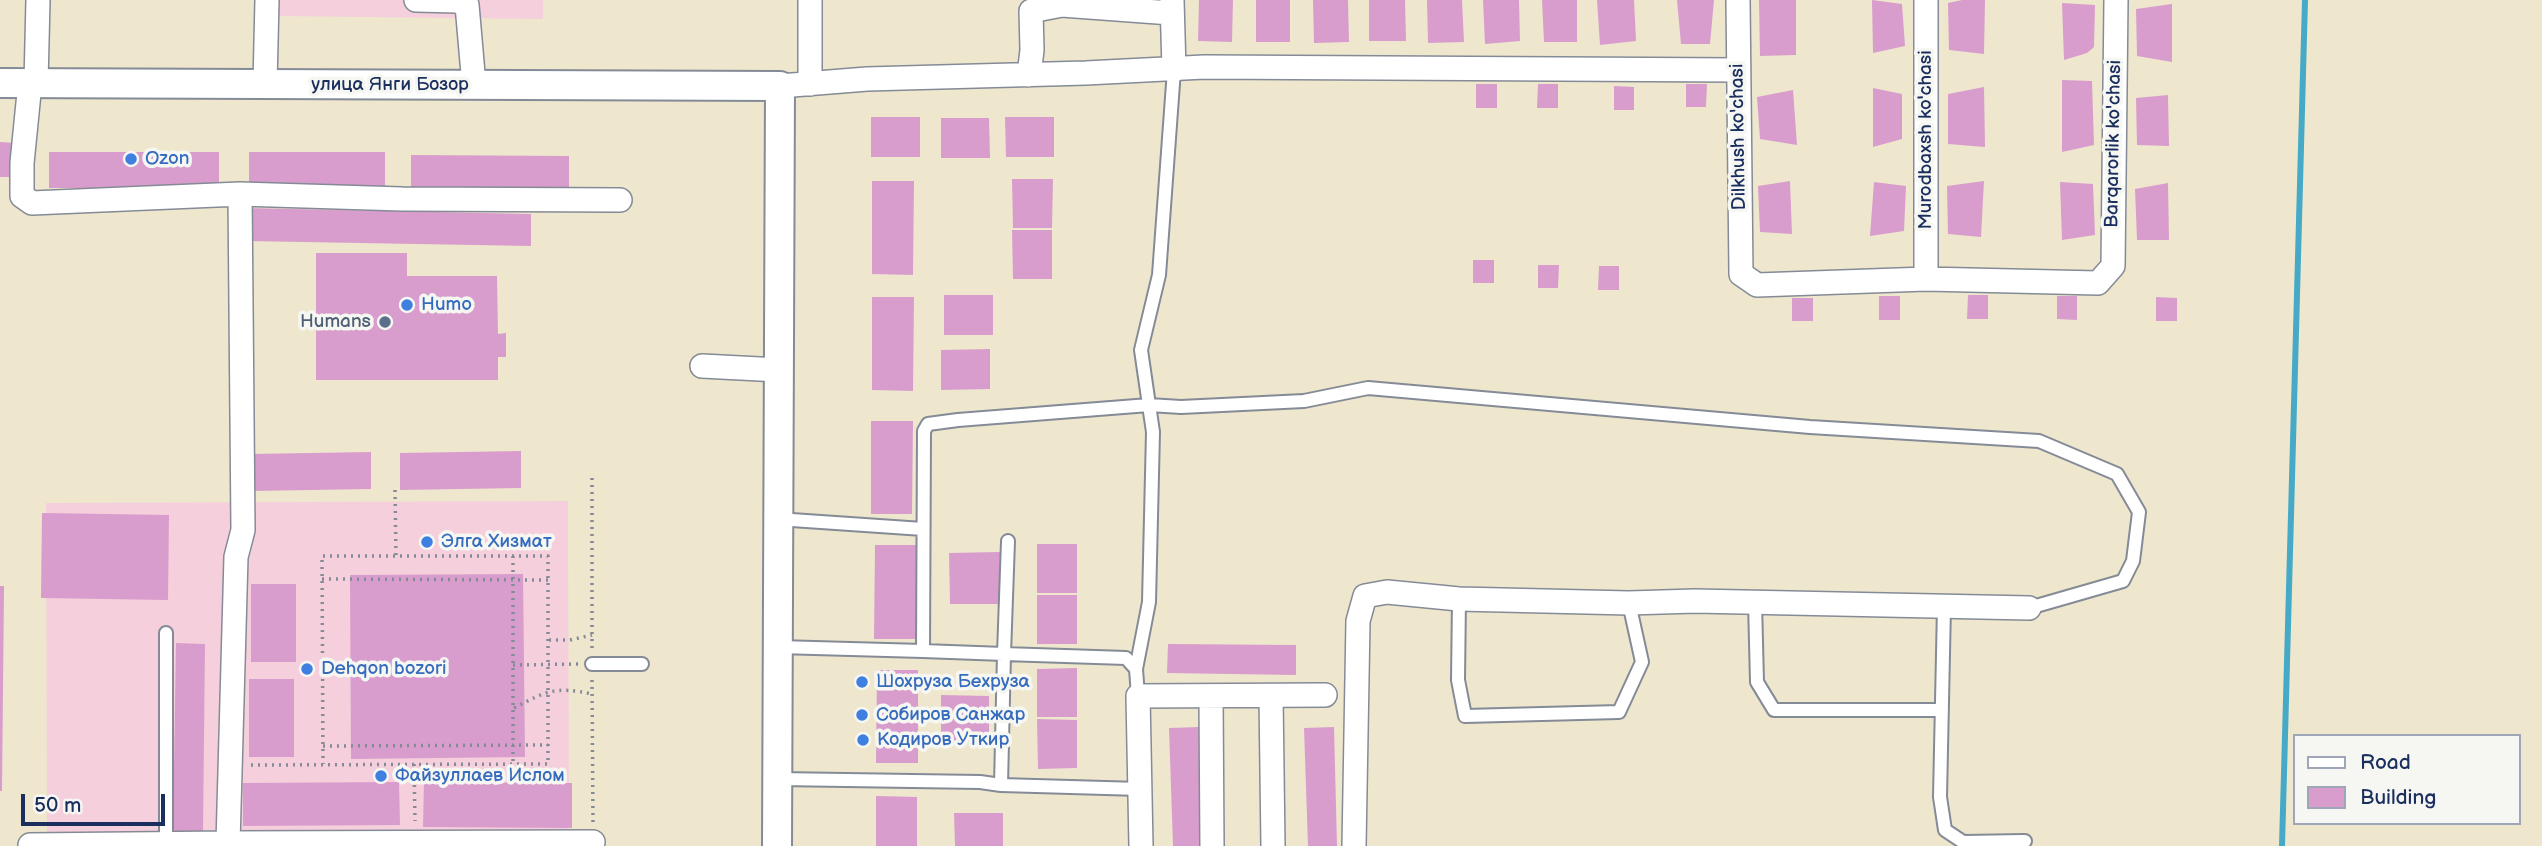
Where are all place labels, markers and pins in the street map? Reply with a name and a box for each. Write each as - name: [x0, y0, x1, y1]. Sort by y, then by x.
- place label: Ozon: [145, 148, 190, 170]
- marker: Ozon: [123, 151, 139, 167]
- place label: Humo: [421, 294, 472, 316]
- marker: Humo: [399, 297, 415, 313]
- place label: Humans: [300, 311, 371, 333]
- marker: Humans: [377, 314, 393, 330]
- place label: Элга Хизмат: [441, 531, 552, 553]
- marker: Элга Хизмат: [419, 534, 435, 550]
- place label: Dehqon bozori: [321, 658, 446, 680]
- marker: Dehqon bozori: [299, 661, 315, 677]
- place label: Шохруза Бехруза: [876, 671, 1030, 693]
- marker: Шохруза Бехруза: [854, 674, 870, 690]
- place label: Собиров Санжар: [876, 704, 1025, 726]
- marker: Собиров Санжар: [854, 707, 870, 723]
- place label: Кодиров Уткир: [877, 729, 1009, 751]
- marker: Кодиров Уткир: [855, 732, 871, 748]
- place label: Файзуллаев Ислом: [395, 765, 565, 787]
- marker: Файзуллаев Ислом: [373, 768, 389, 784]

